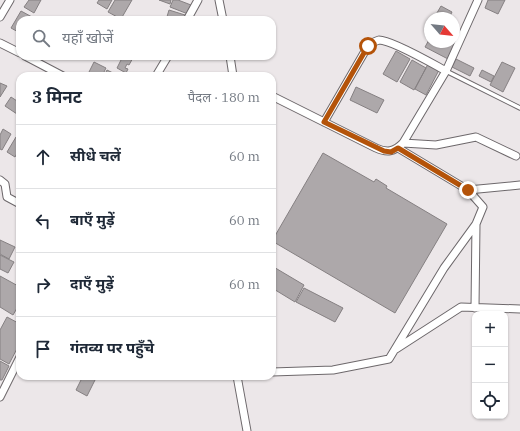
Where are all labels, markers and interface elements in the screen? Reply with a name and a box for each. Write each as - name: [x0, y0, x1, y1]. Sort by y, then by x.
- north arrow: [424, 12, 460, 48]
- search box: [16, 16, 276, 60]
- icon: search: [30, 27, 52, 49]
- text: यहाँ खोजें: [62, 28, 113, 47]
- route start: [359, 37, 377, 55]
- text: 3 मिनट: [32, 86, 82, 108]
- text: पैदल · 180 m: [188, 89, 260, 106]
- icon: ahead: [32, 146, 54, 168]
- text: सीधे चलें: [70, 146, 121, 165]
- text: 60 m: [229, 148, 260, 165]
- route end: [459, 181, 477, 199]
- icon: left: [32, 210, 54, 232]
- text: बाएँ मुड़ें: [70, 210, 115, 229]
- text: 60 m: [229, 212, 260, 229]
- icon: right: [32, 274, 54, 296]
- text: दाएँ मुड़ें: [70, 274, 114, 293]
- text: 60 m: [229, 276, 260, 293]
- map controls: [472, 311, 508, 419]
- button: +: [472, 311, 508, 347]
- icon: arrive: [32, 338, 54, 360]
- text: गंतव्य पर पहुँचे: [70, 338, 154, 357]
- button: −: [472, 347, 508, 383]
- button: locate: [472, 383, 508, 419]

